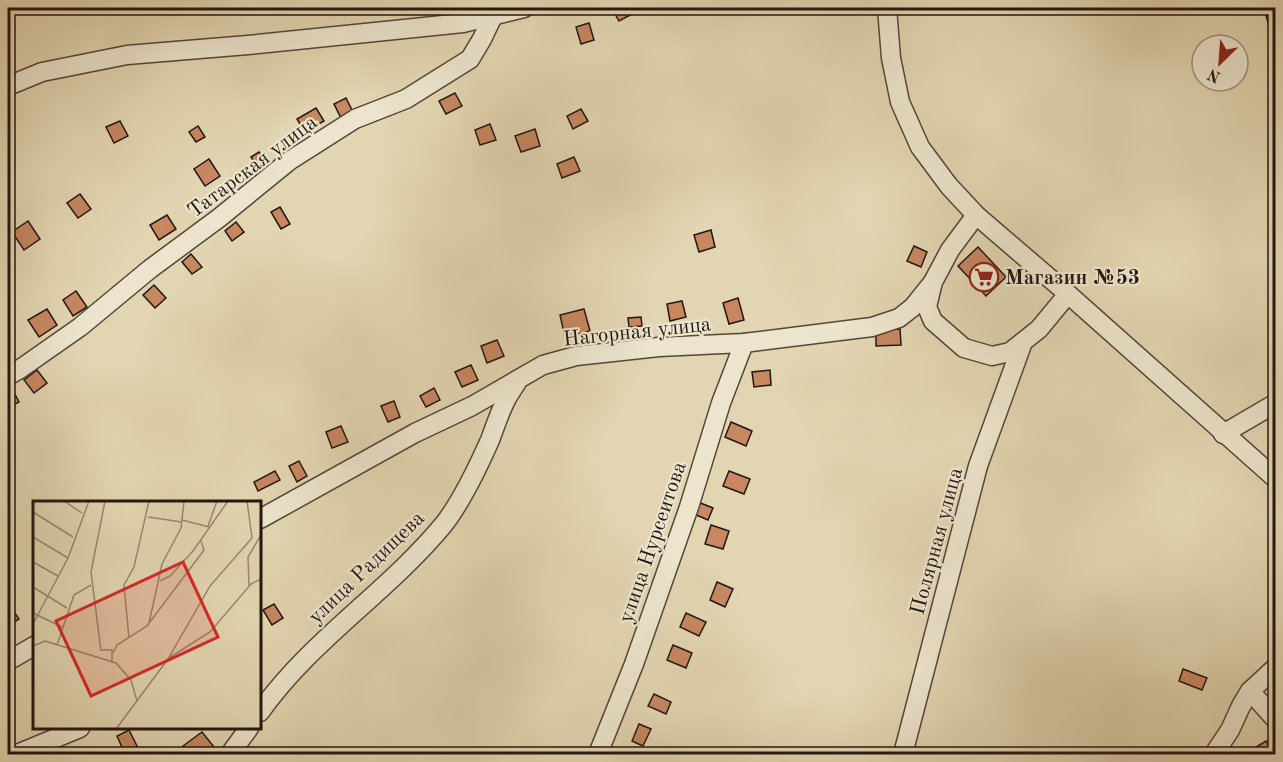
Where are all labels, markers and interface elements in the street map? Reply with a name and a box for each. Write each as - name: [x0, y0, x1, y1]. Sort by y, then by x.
- north arrow: [1190, 33, 1250, 93]
- text: N: [1205, 65, 1223, 85]
- street label: Татарская улица: [184, 112, 322, 223]
- supermarket icon: Магазин №53: [968, 261, 1000, 293]
- place label: Магазин №53: [1005, 268, 1140, 289]
- street label: Нагорная улица: [562, 314, 712, 351]
- street label: улица Нурсеитова: [616, 459, 691, 626]
- street label: Полярная улица: [908, 465, 967, 617]
- inset map: [33, 501, 261, 729]
- street label: улица Радищева: [305, 508, 429, 628]

